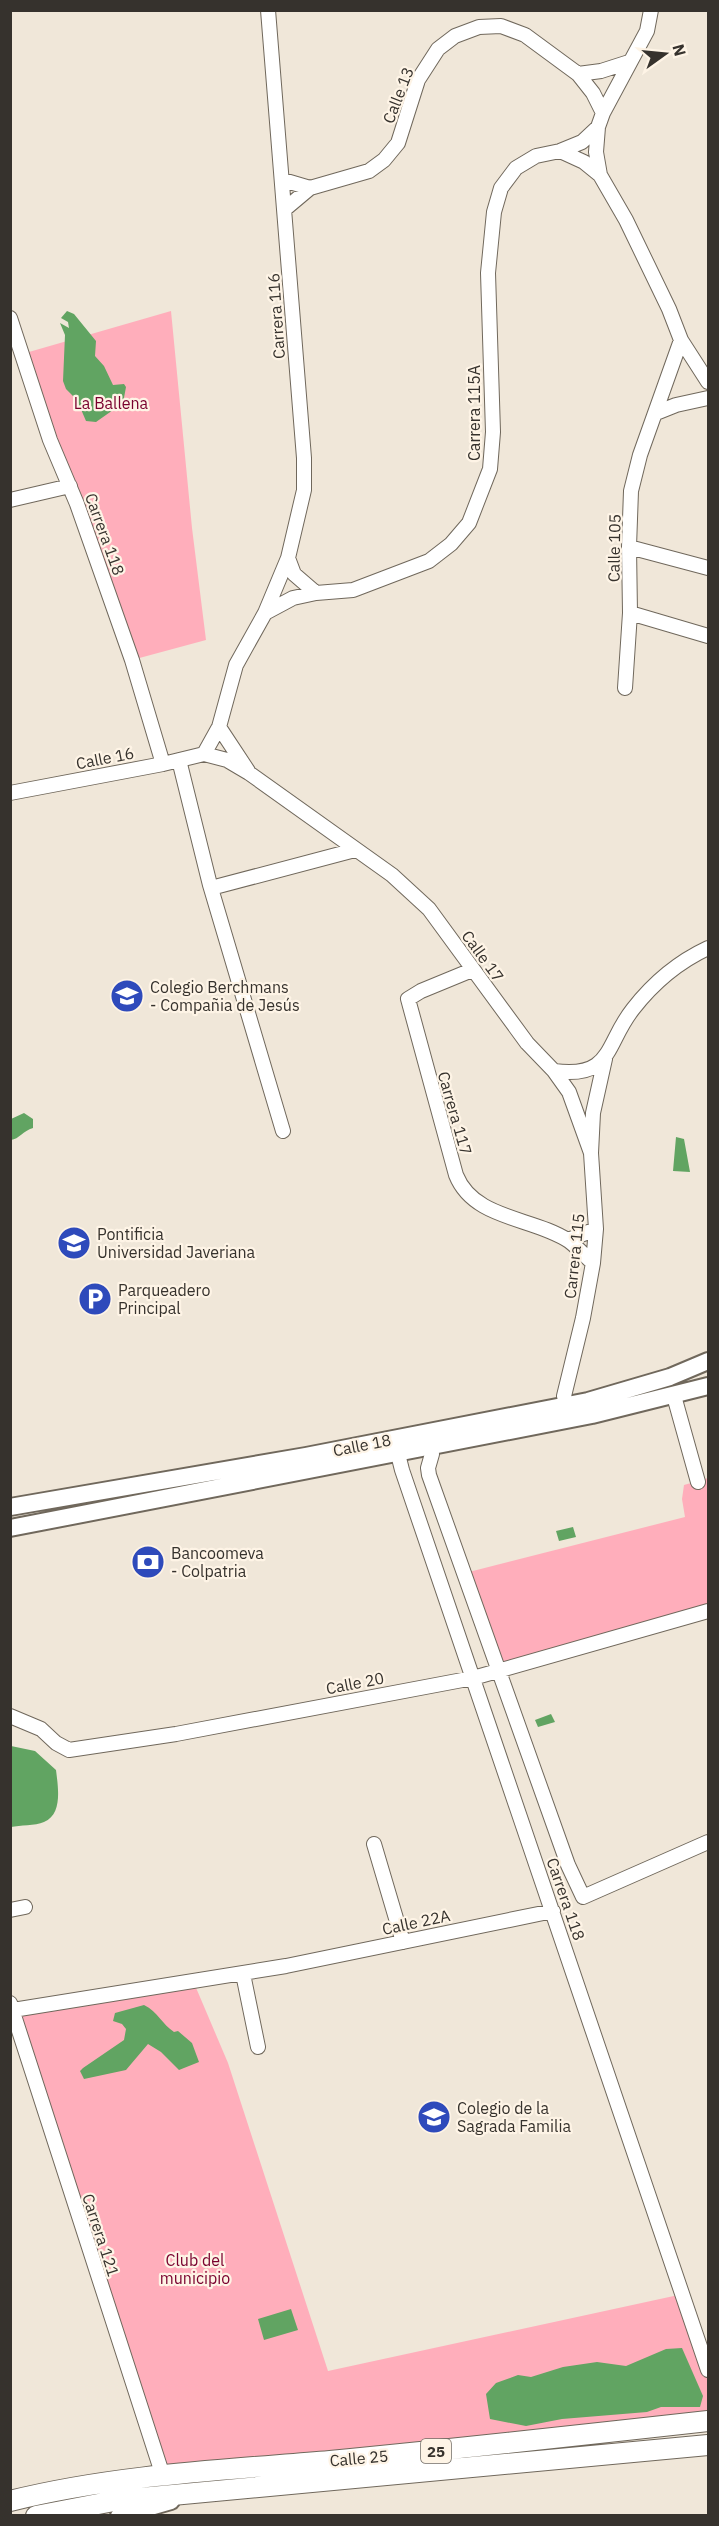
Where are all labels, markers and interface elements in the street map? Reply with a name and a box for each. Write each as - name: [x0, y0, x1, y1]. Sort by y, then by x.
- north arrow: [635, 24, 695, 84]
- text: N: [668, 42, 691, 58]
- street label: Calle 13: [378, 64, 418, 126]
- street label: Carrera 116: [263, 272, 289, 360]
- street label: Carrera 115A: [464, 365, 484, 461]
- park label: La Ballena: [74, 393, 149, 413]
- street label: Carrera 118: [81, 490, 129, 578]
- street label: Calle 105: [603, 514, 625, 582]
- street label: Calle 16: [74, 743, 136, 773]
- street label: Calle 17: [458, 926, 508, 986]
- place label: Colegio Berchmans - Compañia de Jesús: [150, 977, 300, 1015]
- school or university icon: Colegio Berchmans - Compañia de Jesús: [109, 978, 145, 1014]
- street label: Carrera 117: [434, 1069, 476, 1157]
- street label: Carrera 115: [560, 1212, 588, 1300]
- place label: Pontificia Universidad Javeriana: [97, 1224, 256, 1262]
- school or university icon: Pontificia Universidad Javeriana: [56, 1225, 92, 1261]
- place label: Parqueadero Principal: [118, 1280, 210, 1318]
- parking icon: Parqueadero Principal: [77, 1281, 113, 1317]
- street label: Calle 18: [331, 1430, 393, 1460]
- place label: Bancoomeva - Colpatria: [171, 1543, 264, 1581]
- bank icon: Bancoomeva - Colpatria: [130, 1544, 166, 1580]
- street label: Calle 20: [324, 1668, 386, 1698]
- street label: Carrera 118: [543, 1855, 589, 1943]
- street label: Calle 22A: [380, 1905, 452, 1939]
- place label: Colegio de la Sagrada Familia: [457, 2098, 571, 2136]
- school or university icon: Colegio de la Sagrada Familia: [416, 2099, 452, 2135]
- street label: Carrera 121: [78, 2191, 124, 2279]
- park label: Club del municipio: [160, 2250, 230, 2288]
- road number: 25: [421, 2439, 451, 2463]
- street label: Calle 25: [329, 2445, 389, 2471]

